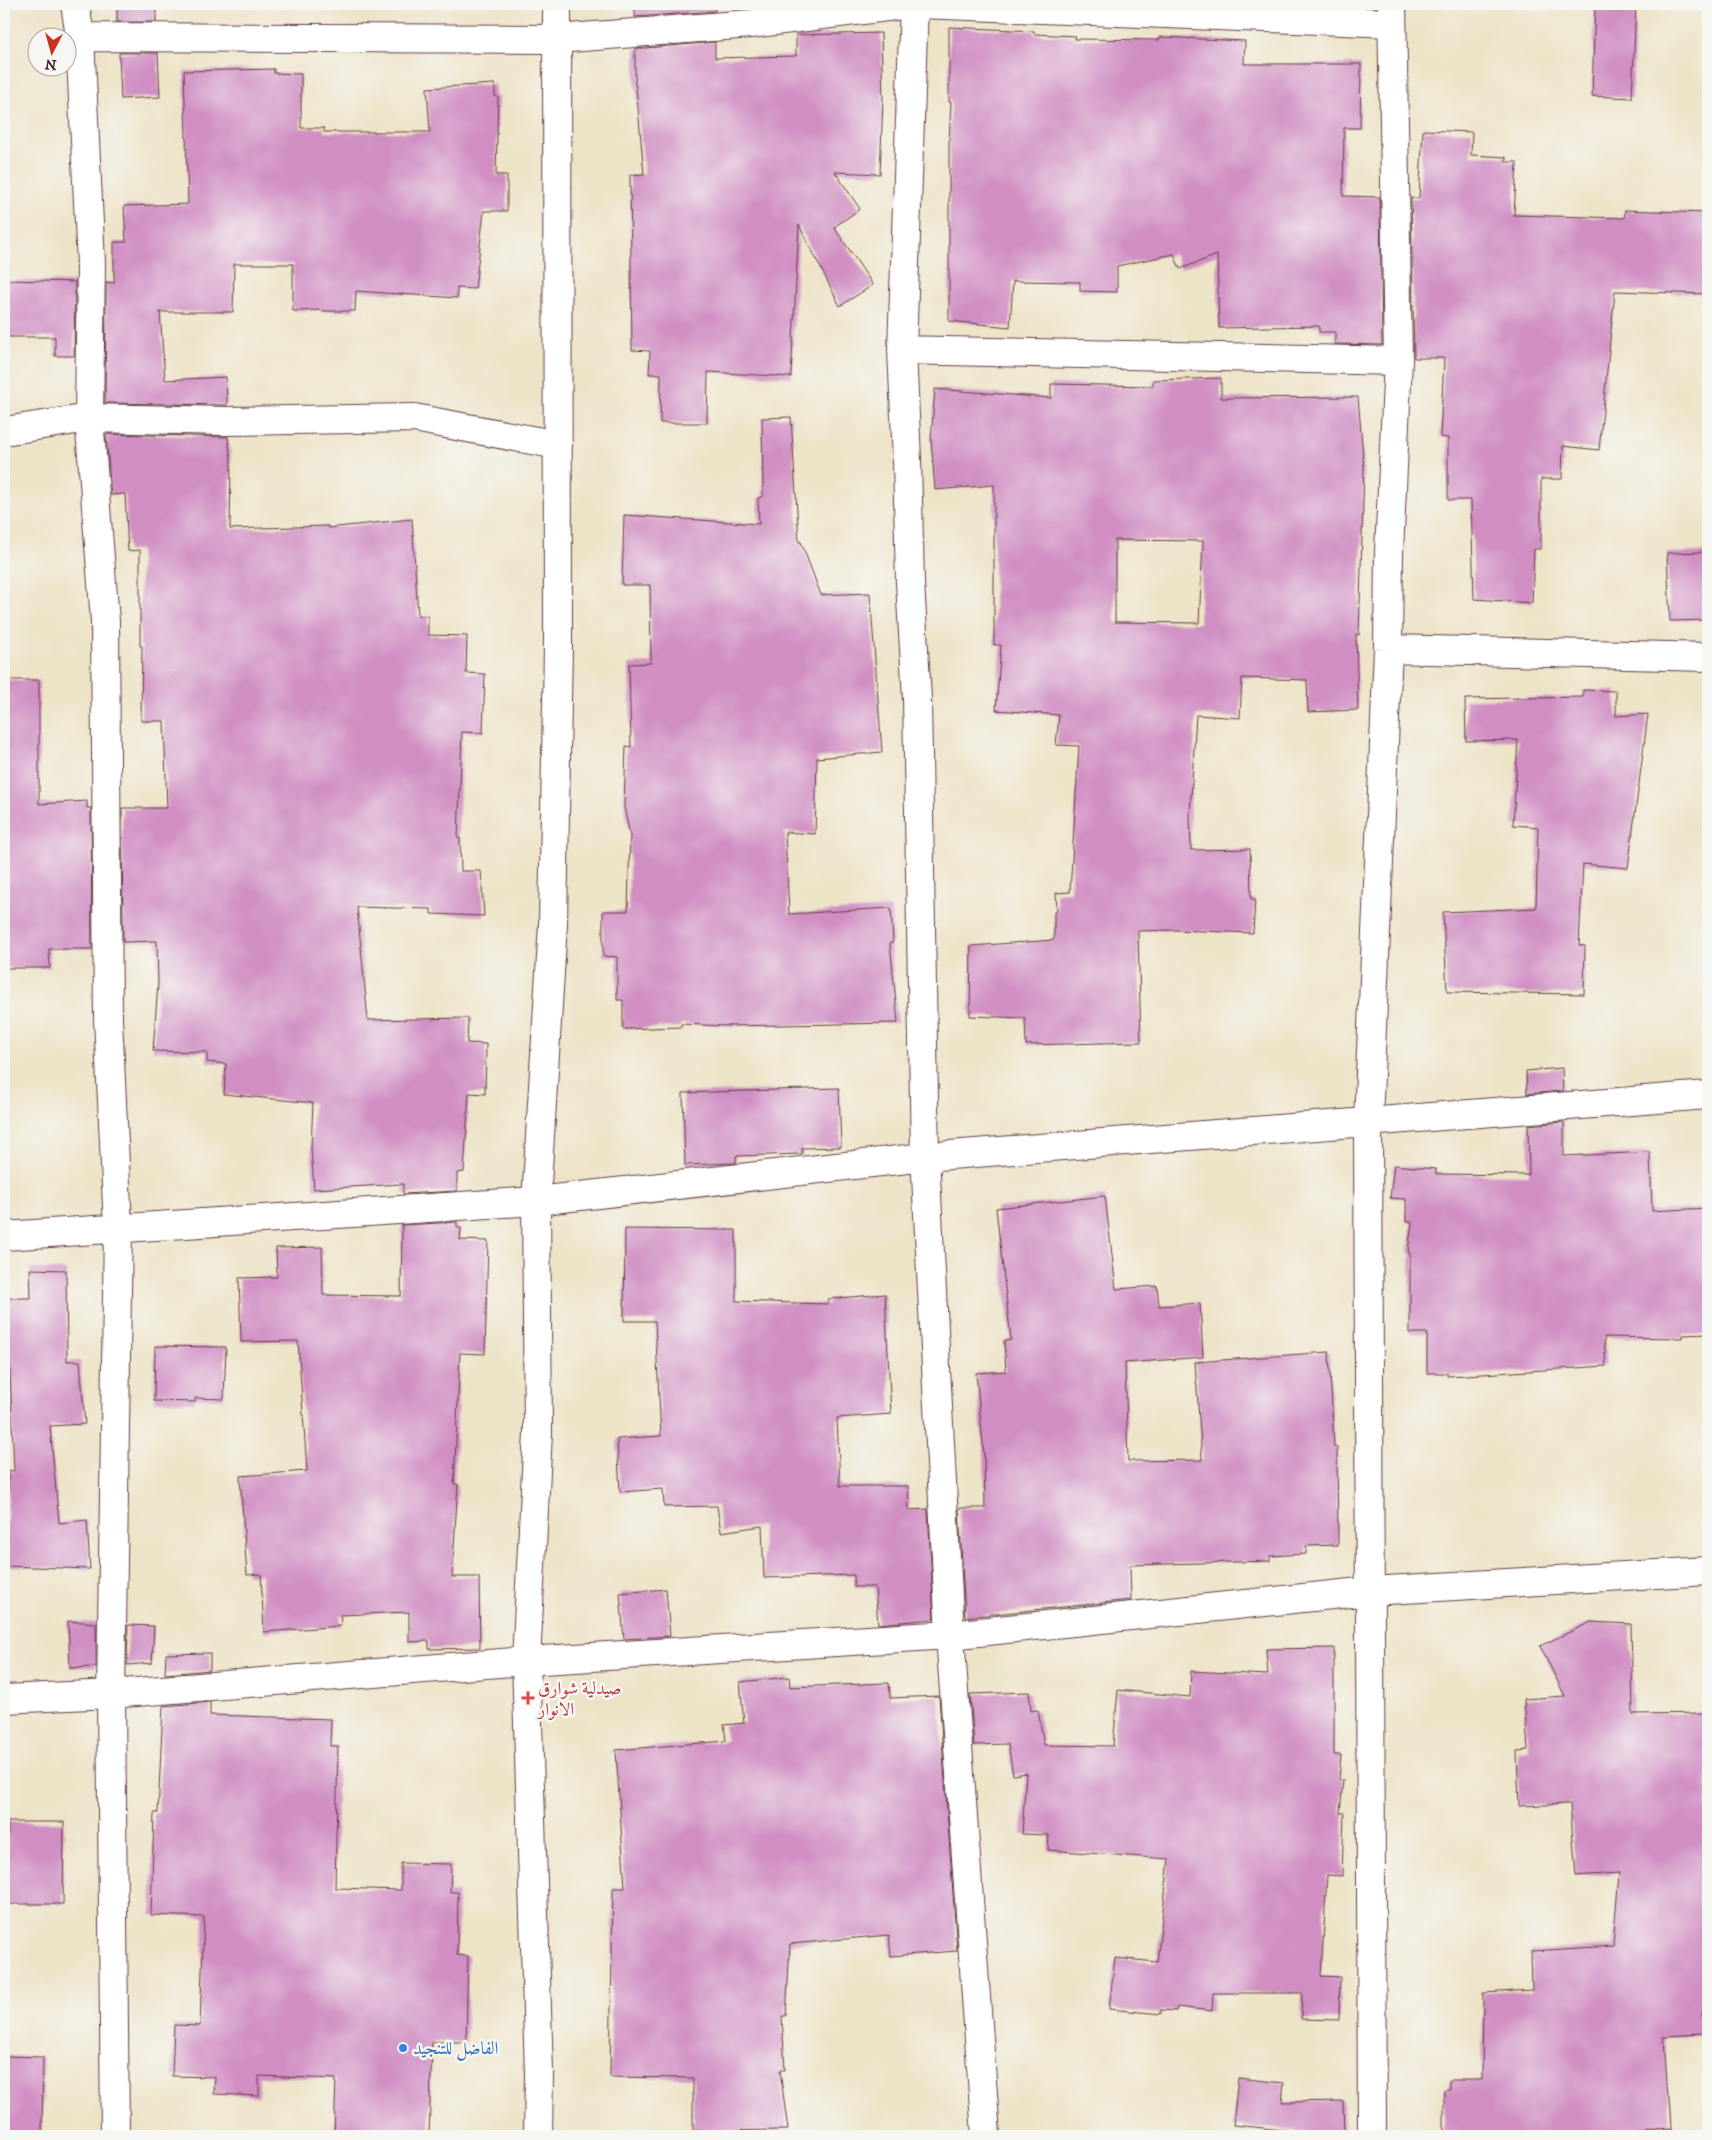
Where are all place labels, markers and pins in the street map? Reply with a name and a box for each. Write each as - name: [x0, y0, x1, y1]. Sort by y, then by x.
- place label: صيدلية شوارق الانوار: [536, 1678, 622, 1721]
- marker: صيدلية شوارق الانوار: [522, 1692, 534, 1704]
- place label: الفاضل للتنجيد: [413, 2038, 499, 2061]
- marker: الفاضل للتنجيد: [397, 2042, 409, 2054]

